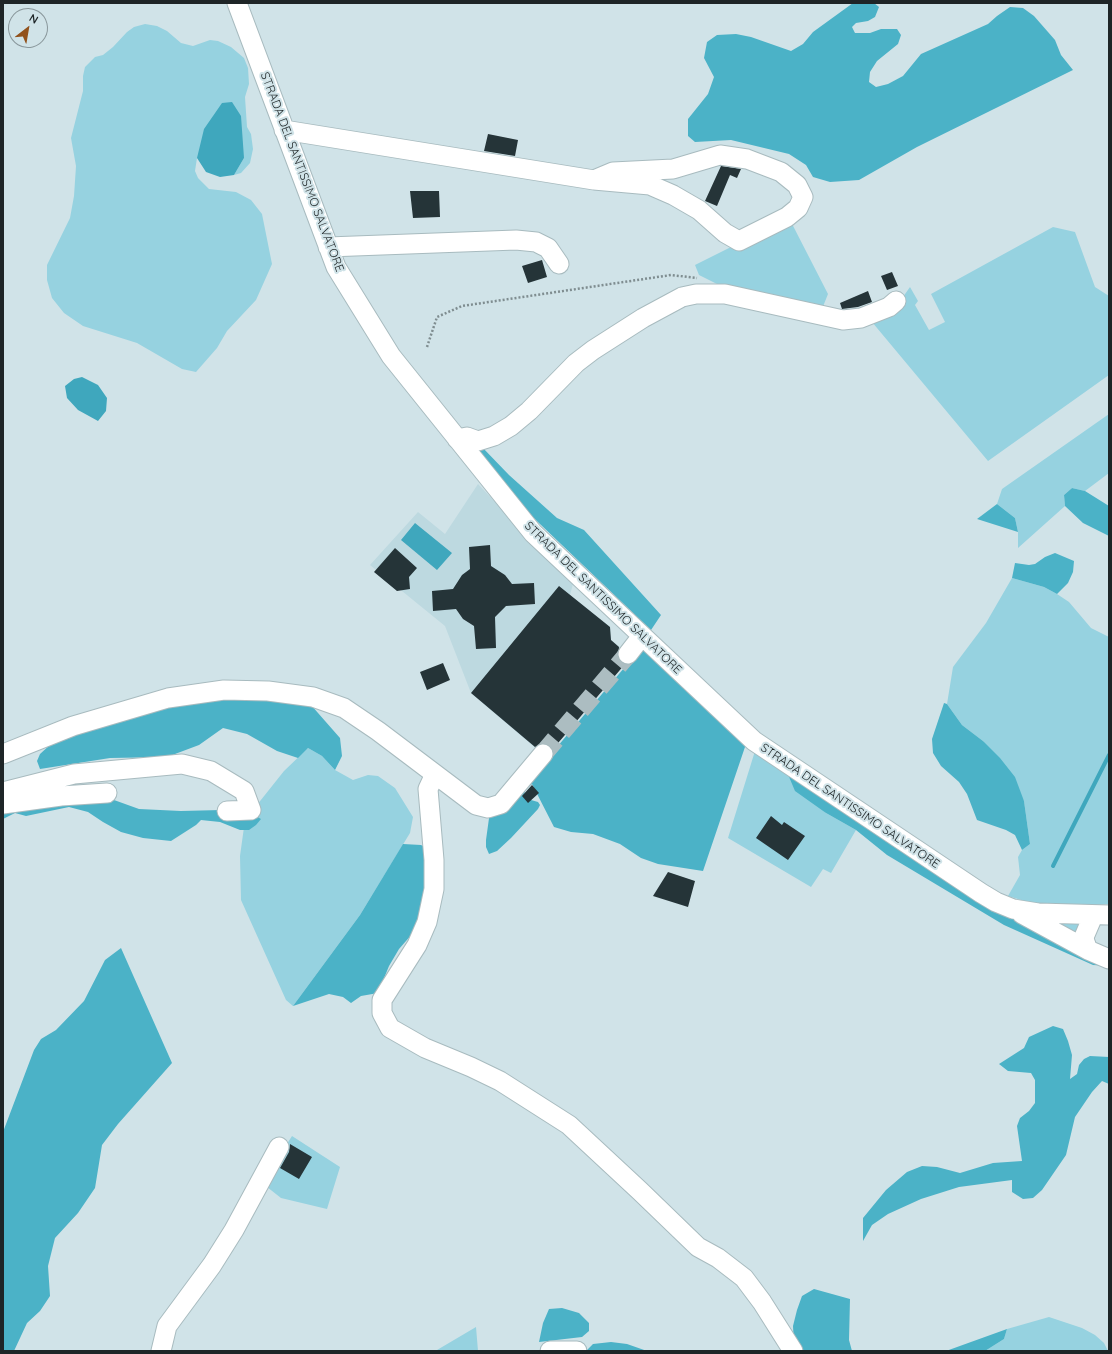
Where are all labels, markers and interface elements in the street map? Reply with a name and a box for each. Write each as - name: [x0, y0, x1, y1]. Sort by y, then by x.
- north arrow: [8, 8, 48, 48]
- text: N: [27, 10, 41, 27]
- street label: STRADA DEL SANTISSIMO SALVATORE: [257, 70, 347, 274]
- street label: STRADA DEL SANTISSIMO SALVATORE: [521, 519, 685, 677]
- street label: STRADA DEL SANTISSIMO SALVATORE: [758, 740, 942, 872]

